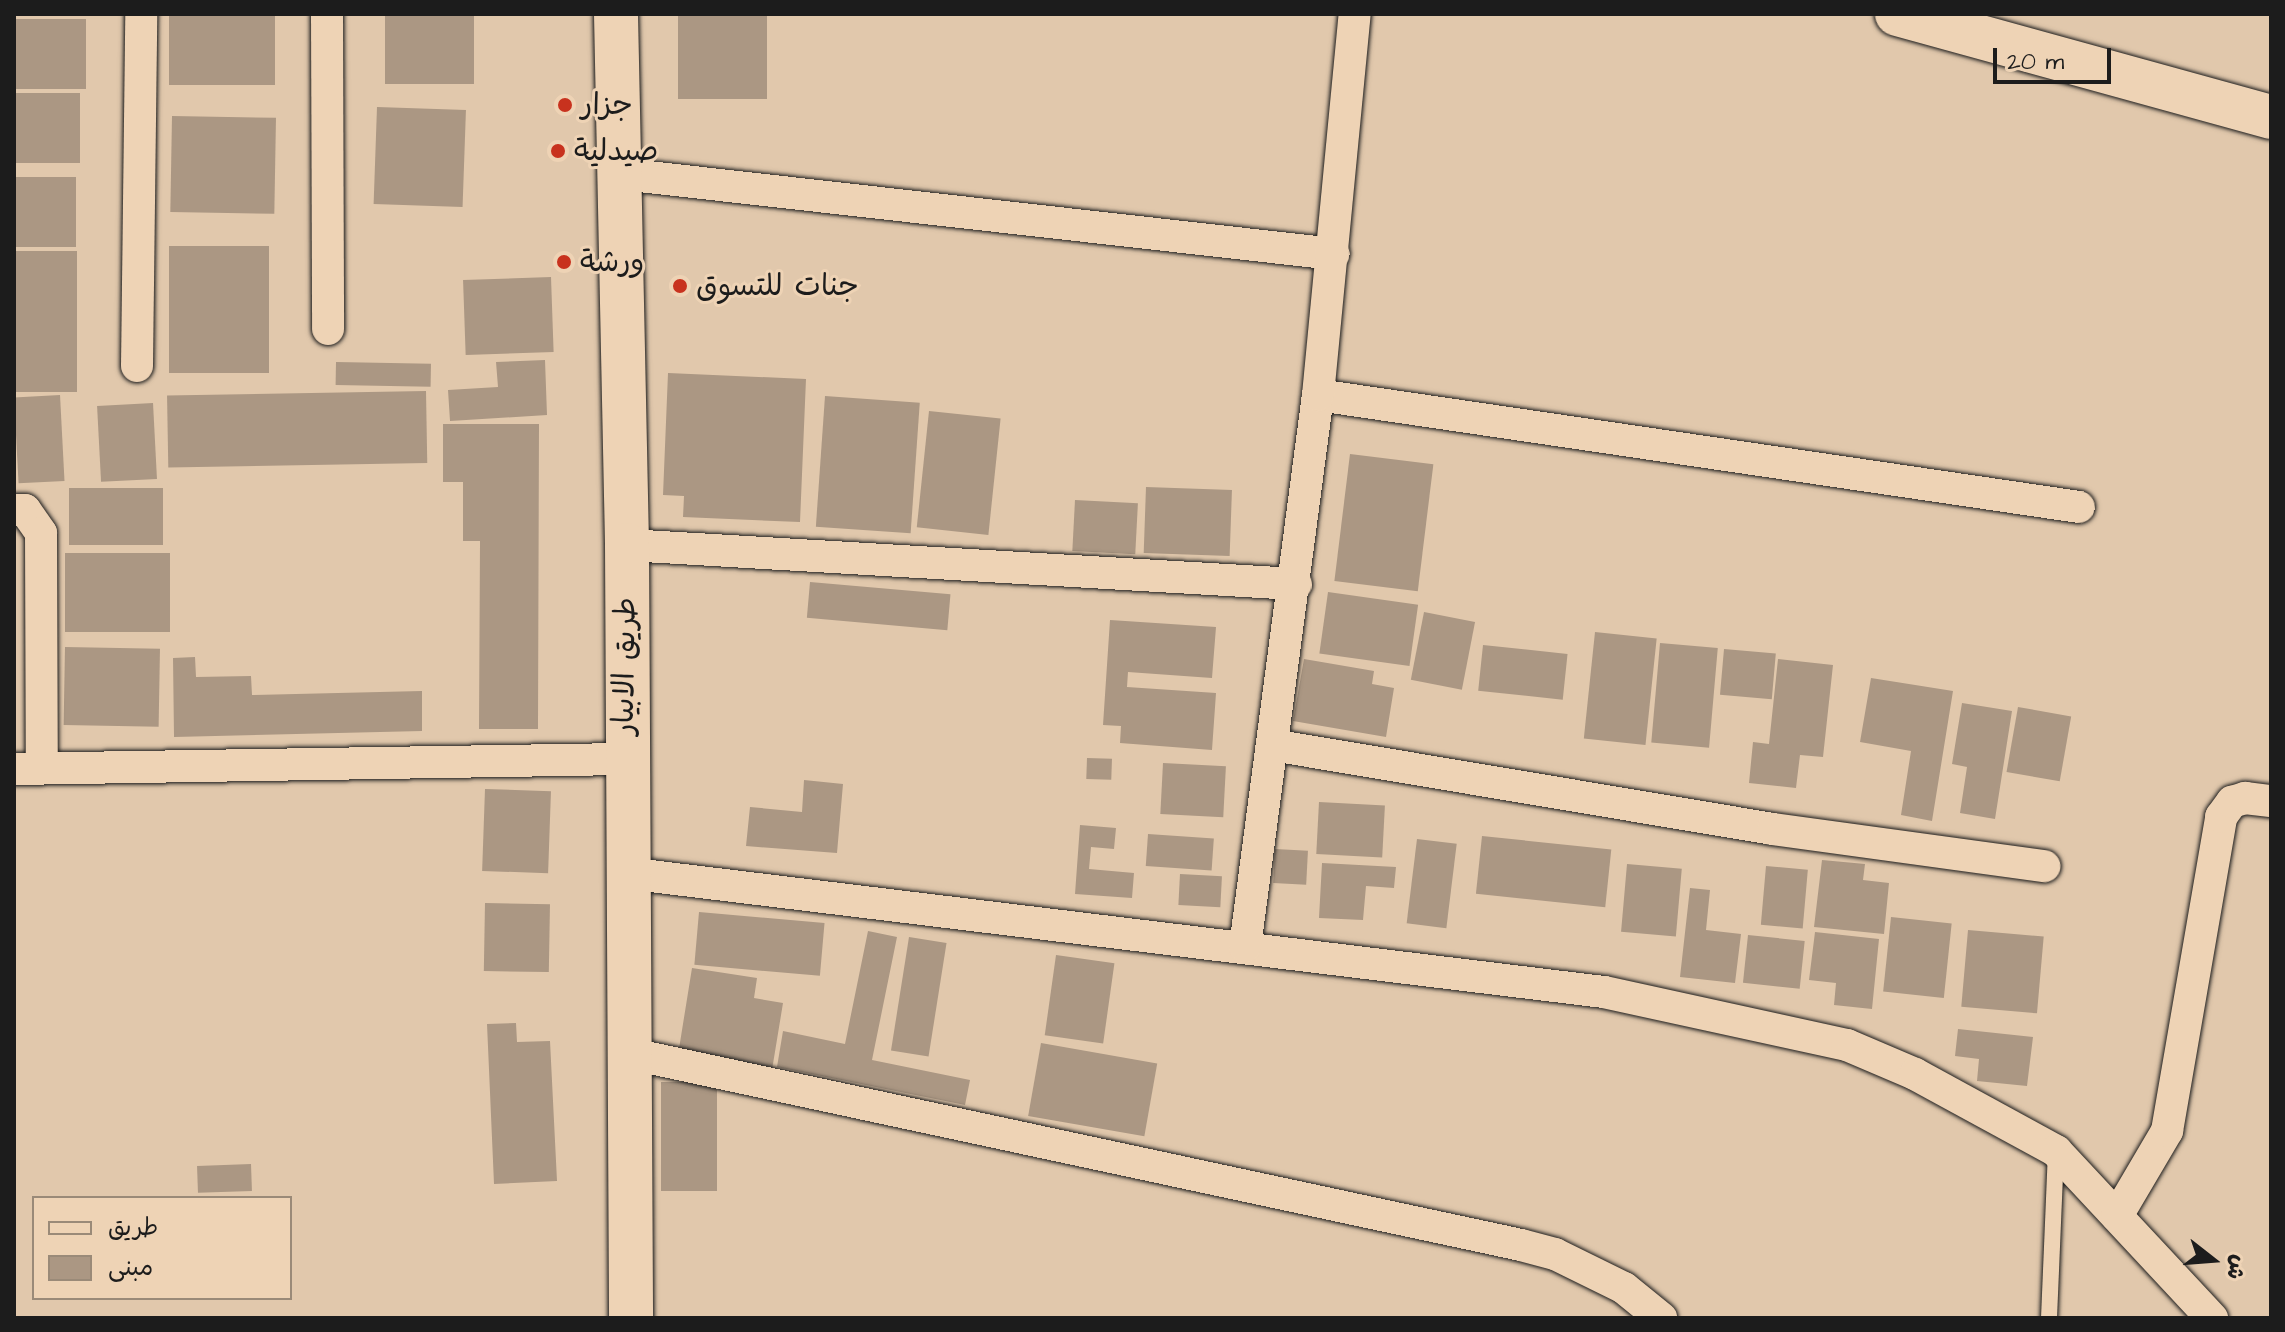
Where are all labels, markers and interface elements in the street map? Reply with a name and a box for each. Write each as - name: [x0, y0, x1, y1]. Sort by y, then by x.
- scale bar: [1997, 32, 2115, 82]
- text: 20 m: [2007, 45, 2064, 79]
- place label: جزار: [581, 87, 633, 123]
- marker: جزار: [556, 96, 574, 114]
- place label: صيدلية: [574, 133, 658, 169]
- marker: صيدلية: [549, 142, 567, 160]
- place label: ورشة: [580, 244, 644, 280]
- marker: ورشة: [555, 253, 573, 271]
- place label: جنات للتسوق: [696, 268, 859, 304]
- marker: جنات للتسوق: [671, 277, 689, 295]
- street label: طريق الابيار: [606, 597, 644, 735]
- legend: [32, 1196, 292, 1300]
- text: طريق: [108, 1211, 158, 1245]
- north arrow: [2173, 1220, 2253, 1300]
- text: مبنى: [108, 1251, 153, 1285]
- text: ش: [2218, 1251, 2255, 1283]

